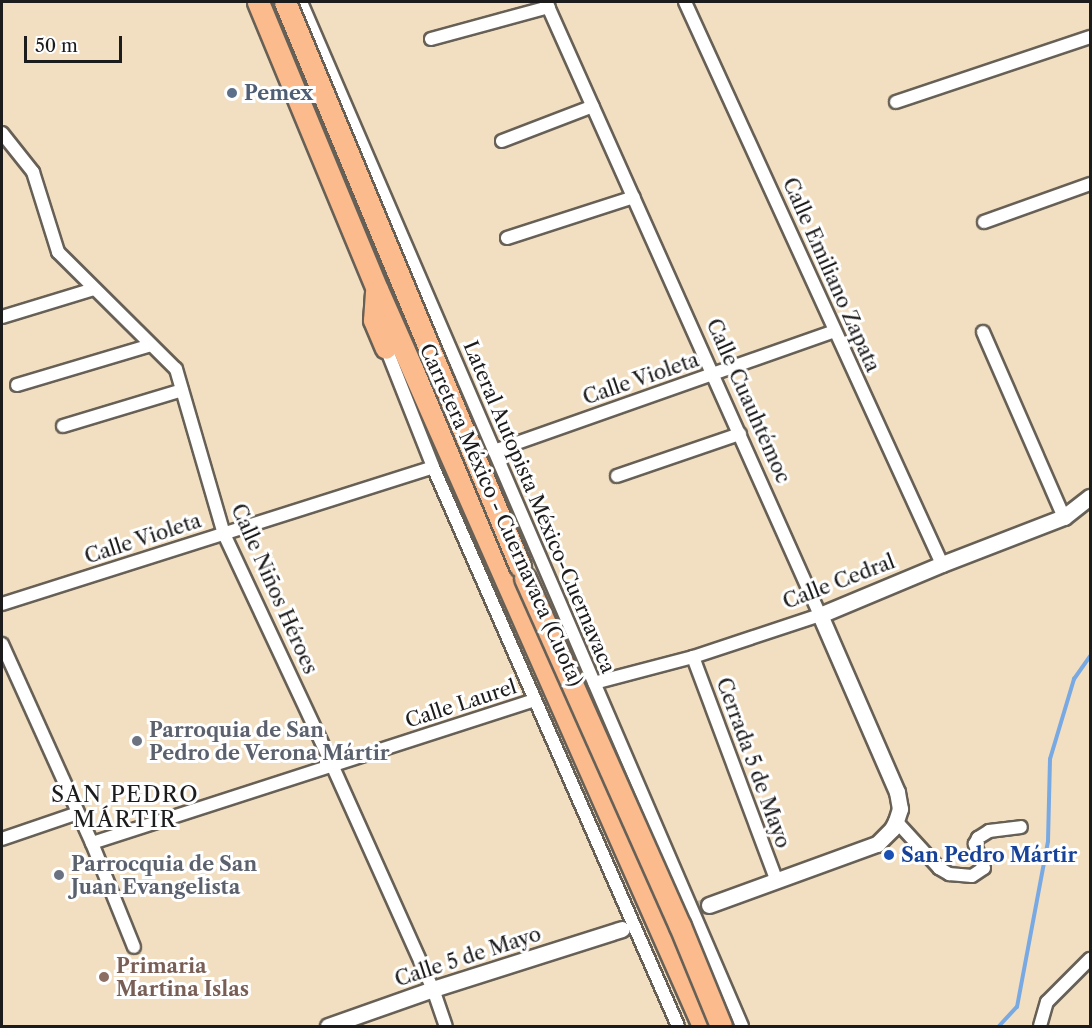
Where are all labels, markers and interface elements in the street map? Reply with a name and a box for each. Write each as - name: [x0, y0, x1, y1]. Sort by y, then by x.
- scale bar: [27, 24, 124, 62]
- text: 50 m: [35, 35, 78, 57]
- place label: Pemex: [244, 81, 313, 105]
- marker: Pemex: [225, 86, 239, 100]
- street label: Calle Emiliano Zapata: [777, 174, 885, 376]
- street label: Calle Cuauhtémoc: [701, 315, 795, 487]
- street label: Lateral Autopista México-Cuernavaca: [458, 337, 620, 677]
- street label: Carretera México - Cuernavaca (Cuota): [414, 340, 588, 690]
- street label: Calle Violeta: [579, 348, 703, 410]
- street label: Calle Niños Héroes: [226, 500, 322, 678]
- street label: Calle Violeta: [81, 509, 205, 569]
- street label: Calle Cedral: [780, 550, 898, 614]
- street label: Cerrada 5 de Mayo: [711, 674, 795, 852]
- street label: Calle Laurel: [402, 675, 520, 733]
- place label: Parroquia de San Pedro de Verona Mártir: [149, 718, 391, 765]
- marker: Parroquia de San Pedro de Verona Mártir: [130, 734, 144, 748]
- district label: SAN PEDRO MÁRTIR: [51, 781, 199, 832]
- place label: San Pedro Mártir: [901, 843, 1077, 867]
- marker: San Pedro Mártir: [882, 848, 896, 862]
- place label: Parrocquia de San Juan Evangelista: [71, 852, 257, 899]
- marker: Parrocquia de San Juan Evangelista: [52, 868, 66, 882]
- street label: Calle 5 de Mayo: [392, 922, 544, 992]
- place label: Primaria Martina Islas: [116, 954, 249, 1001]
- marker: Primaria Martina Islas: [97, 970, 111, 984]

